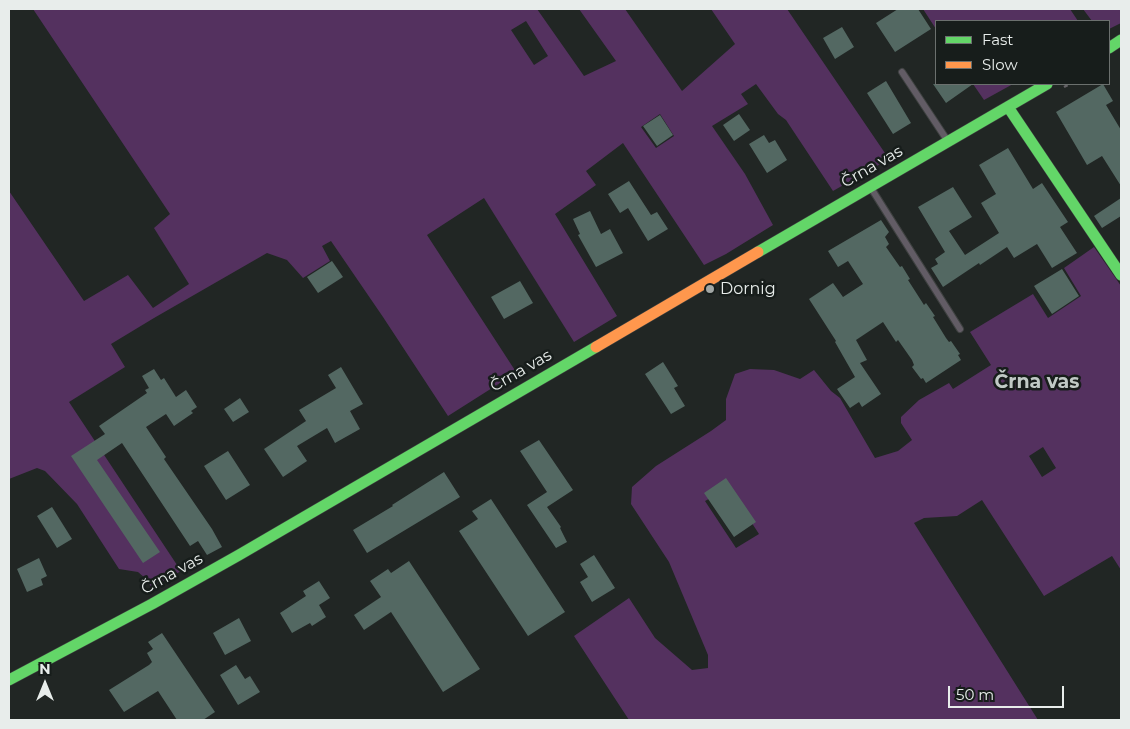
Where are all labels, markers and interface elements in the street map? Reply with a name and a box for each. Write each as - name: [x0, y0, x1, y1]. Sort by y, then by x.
- legend: [935, 20, 1110, 85]
- text: Fast: [982, 30, 1013, 49]
- text: Slow: [982, 55, 1018, 74]
- street label: Črna vas: [838, 142, 906, 192]
- place label: Dornig: [720, 279, 776, 299]
- marker: Dornig: [704, 283, 716, 295]
- street label: Črna vas: [487, 346, 555, 396]
- district label: Črna vas: [995, 371, 1079, 393]
- street label: Črna vas: [138, 549, 206, 599]
- north arrow: [20, 659, 70, 709]
- text: N: [39, 660, 51, 678]
- scale bar: [950, 676, 1066, 708]
- text: 50 m: [956, 685, 994, 704]

